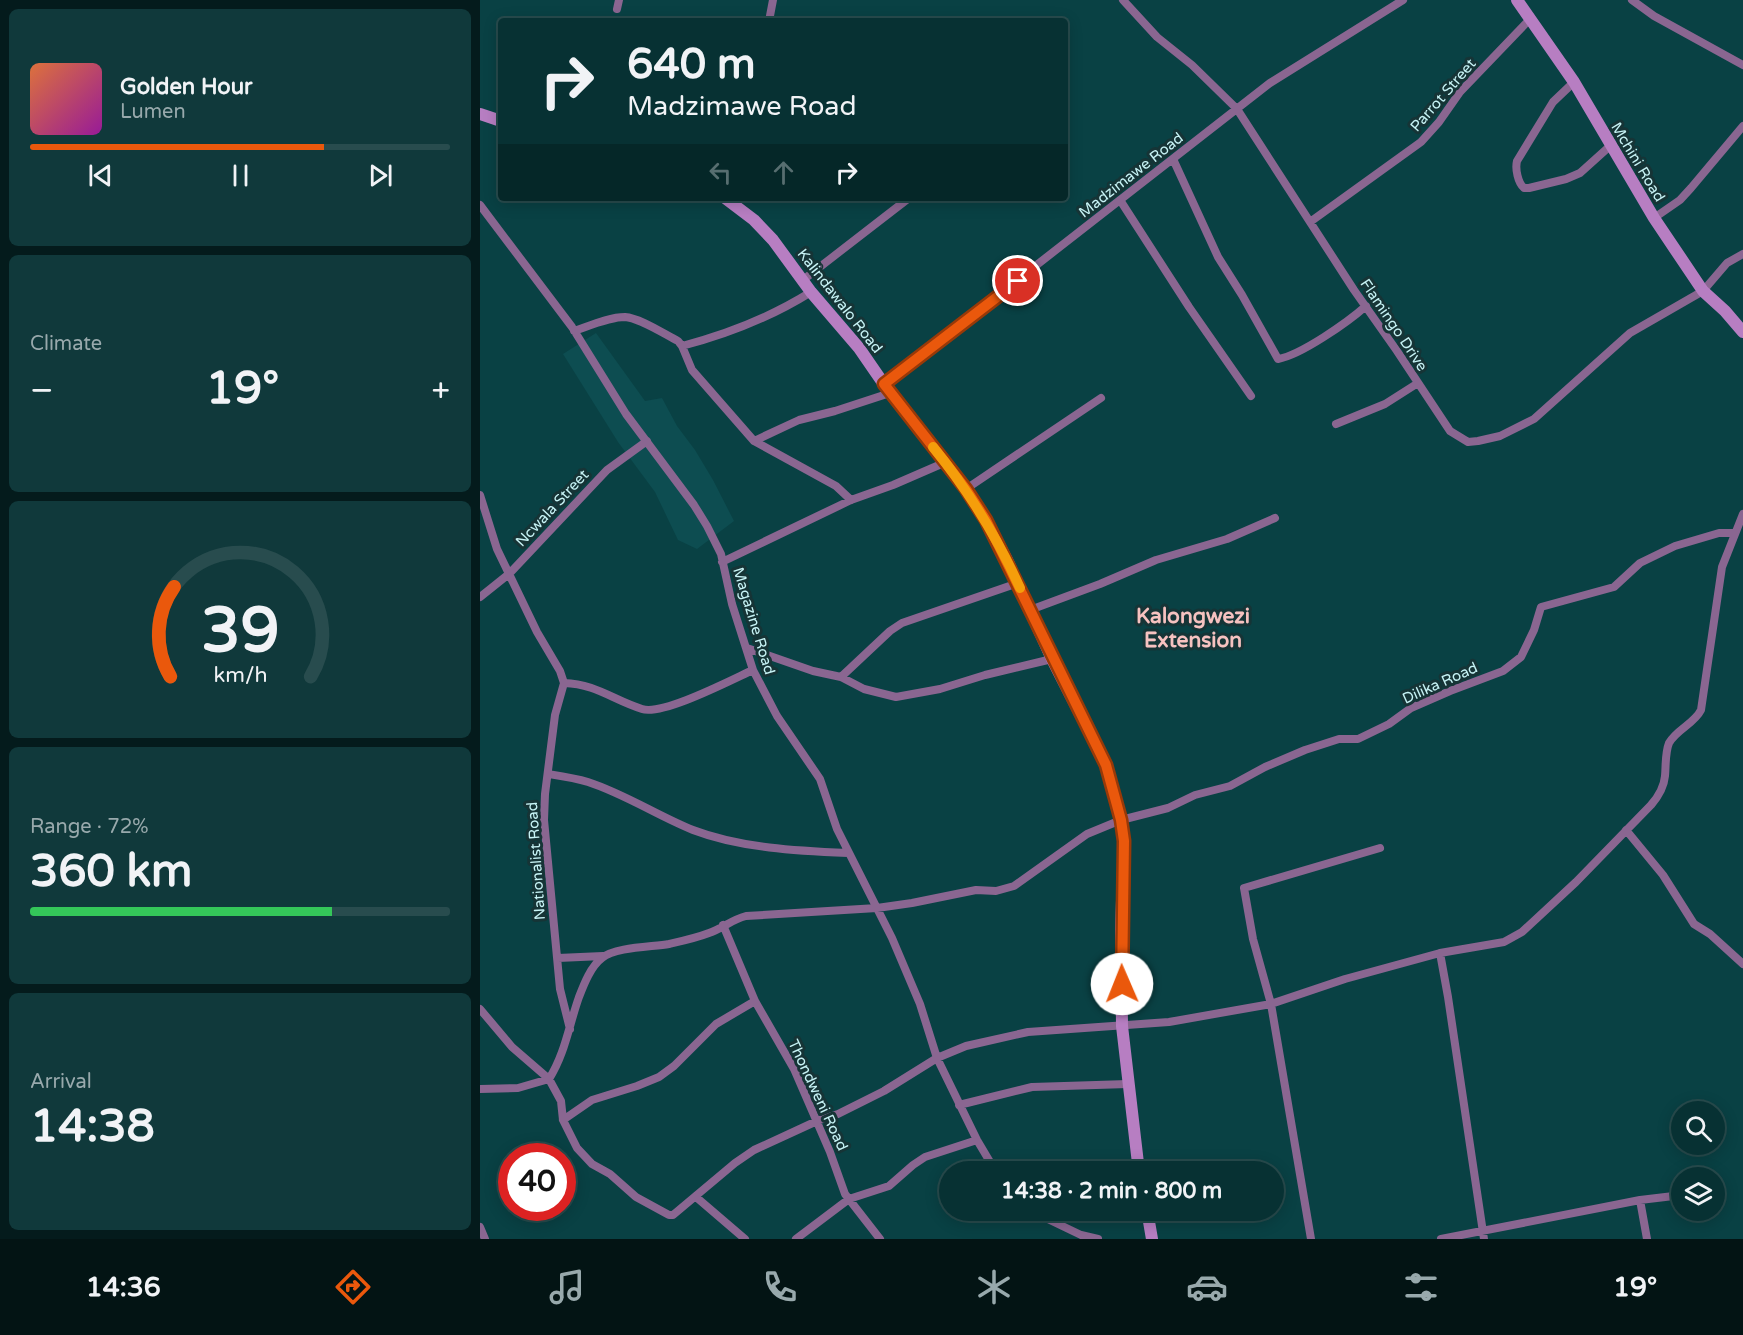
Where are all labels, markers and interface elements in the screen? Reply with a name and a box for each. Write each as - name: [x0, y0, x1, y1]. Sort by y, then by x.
- text: 640 m: [627, 39, 756, 90]
- icon: right: [528, 42, 606, 120]
- street label: Parrot Street: [1406, 55, 1480, 135]
- text: Golden Hour: [120, 74, 252, 100]
- text: Madzimawe Road: [627, 90, 857, 123]
- text: Lumen: [120, 100, 186, 124]
- street label: Mchini Road: [1607, 119, 1669, 205]
- street label: Madzimawe Road: [1075, 129, 1187, 221]
- icon: left: [704, 156, 737, 189]
- icon: ahead: [767, 156, 800, 189]
- icon: right: [830, 156, 863, 189]
- icon: previous: [84, 159, 117, 192]
- icon: pause: [224, 159, 257, 192]
- icon: next: [364, 159, 397, 192]
- street label: Kalindawalo Road: [794, 245, 886, 357]
- pin: [992, 255, 1043, 306]
- icon: arrive: [1001, 264, 1034, 297]
- street label: Flamingo Drive: [1357, 276, 1431, 374]
- text: Climate: [30, 332, 102, 356]
- text: 19°: [206, 362, 279, 416]
- text: −: [30, 371, 54, 410]
- text: +: [431, 371, 450, 410]
- street label: Ncwala Street: [512, 465, 593, 550]
- street label: Magazine Road: [729, 565, 779, 677]
- text: 39: [201, 594, 279, 669]
- district label: Kalongwezi Extension: [1136, 604, 1250, 653]
- street label: Dilika Road: [1400, 658, 1480, 708]
- text: km/h: [213, 662, 267, 688]
- street label: Nationalist Road: [523, 801, 549, 921]
- text: Range · 72%: [30, 815, 149, 839]
- text: 360 km: [30, 845, 192, 899]
- position arrow: [1090, 952, 1154, 1016]
- street label: Thondweni Road: [784, 1037, 852, 1153]
- text: Arrival: [30, 1070, 92, 1094]
- text: 14:38: [30, 1100, 155, 1154]
- map controls: [1671, 1101, 1725, 1221]
- button: search: [1671, 1101, 1725, 1155]
- speed limit sign: 40: [498, 1143, 576, 1221]
- button: layers: [1671, 1167, 1725, 1221]
- text: 14:38 · 2 min · 800 m: [1001, 1178, 1222, 1204]
- icon: directions: [332, 1266, 374, 1308]
- icon: music: [546, 1266, 588, 1308]
- icon: phone: [759, 1266, 801, 1308]
- icon: climate: [973, 1266, 1015, 1308]
- icon: car: [1186, 1266, 1228, 1308]
- icon: filters: [1400, 1266, 1442, 1308]
- text: 14:36: [86, 1271, 161, 1304]
- text: 19°: [1613, 1271, 1657, 1304]

